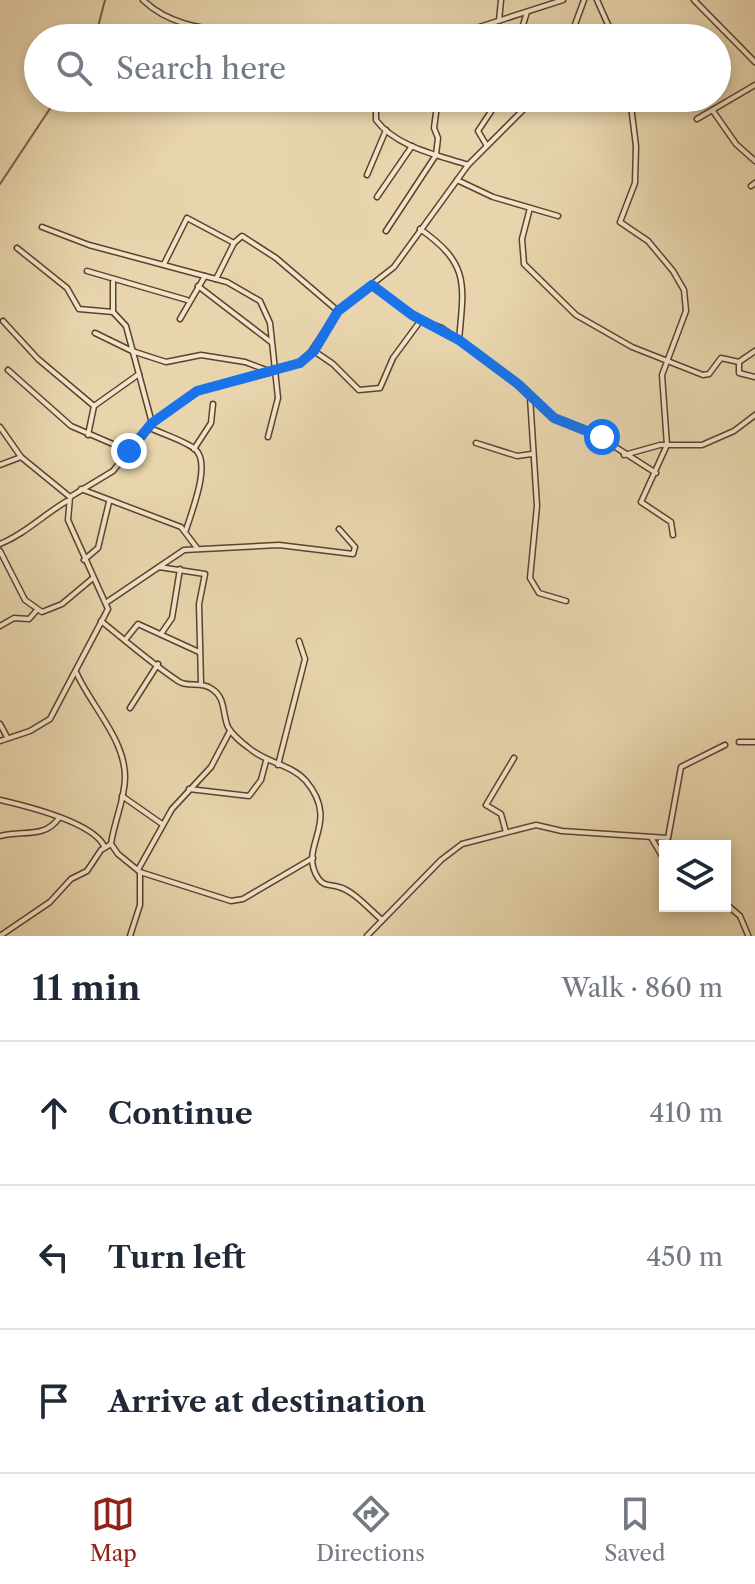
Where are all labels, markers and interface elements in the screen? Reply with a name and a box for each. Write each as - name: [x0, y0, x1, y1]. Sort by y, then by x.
- search box: [24, 24, 731, 112]
- icon: search: [52, 46, 96, 90]
- text: Search here: [116, 50, 286, 87]
- route start: [584, 419, 620, 455]
- route end: [111, 433, 147, 469]
- map controls: [659, 840, 731, 912]
- button: layers: [659, 840, 731, 912]
- text: 11 min: [32, 967, 140, 1009]
- text: Walk · 860 m: [562, 972, 723, 1004]
- icon: ahead: [32, 1091, 76, 1135]
- text: Continue: [108, 1095, 253, 1132]
- text: 410 m: [649, 1097, 723, 1129]
- icon: left: [32, 1235, 76, 1279]
- text: Turn left: [108, 1239, 245, 1276]
- text: 450 m: [646, 1241, 723, 1273]
- icon: arrive: [32, 1379, 76, 1423]
- text: Arrive at destination: [108, 1383, 426, 1420]
- tab: Map: [90, 1492, 137, 1567]
- tab: Directions: [316, 1492, 425, 1567]
- tab: Saved: [604, 1492, 665, 1567]

